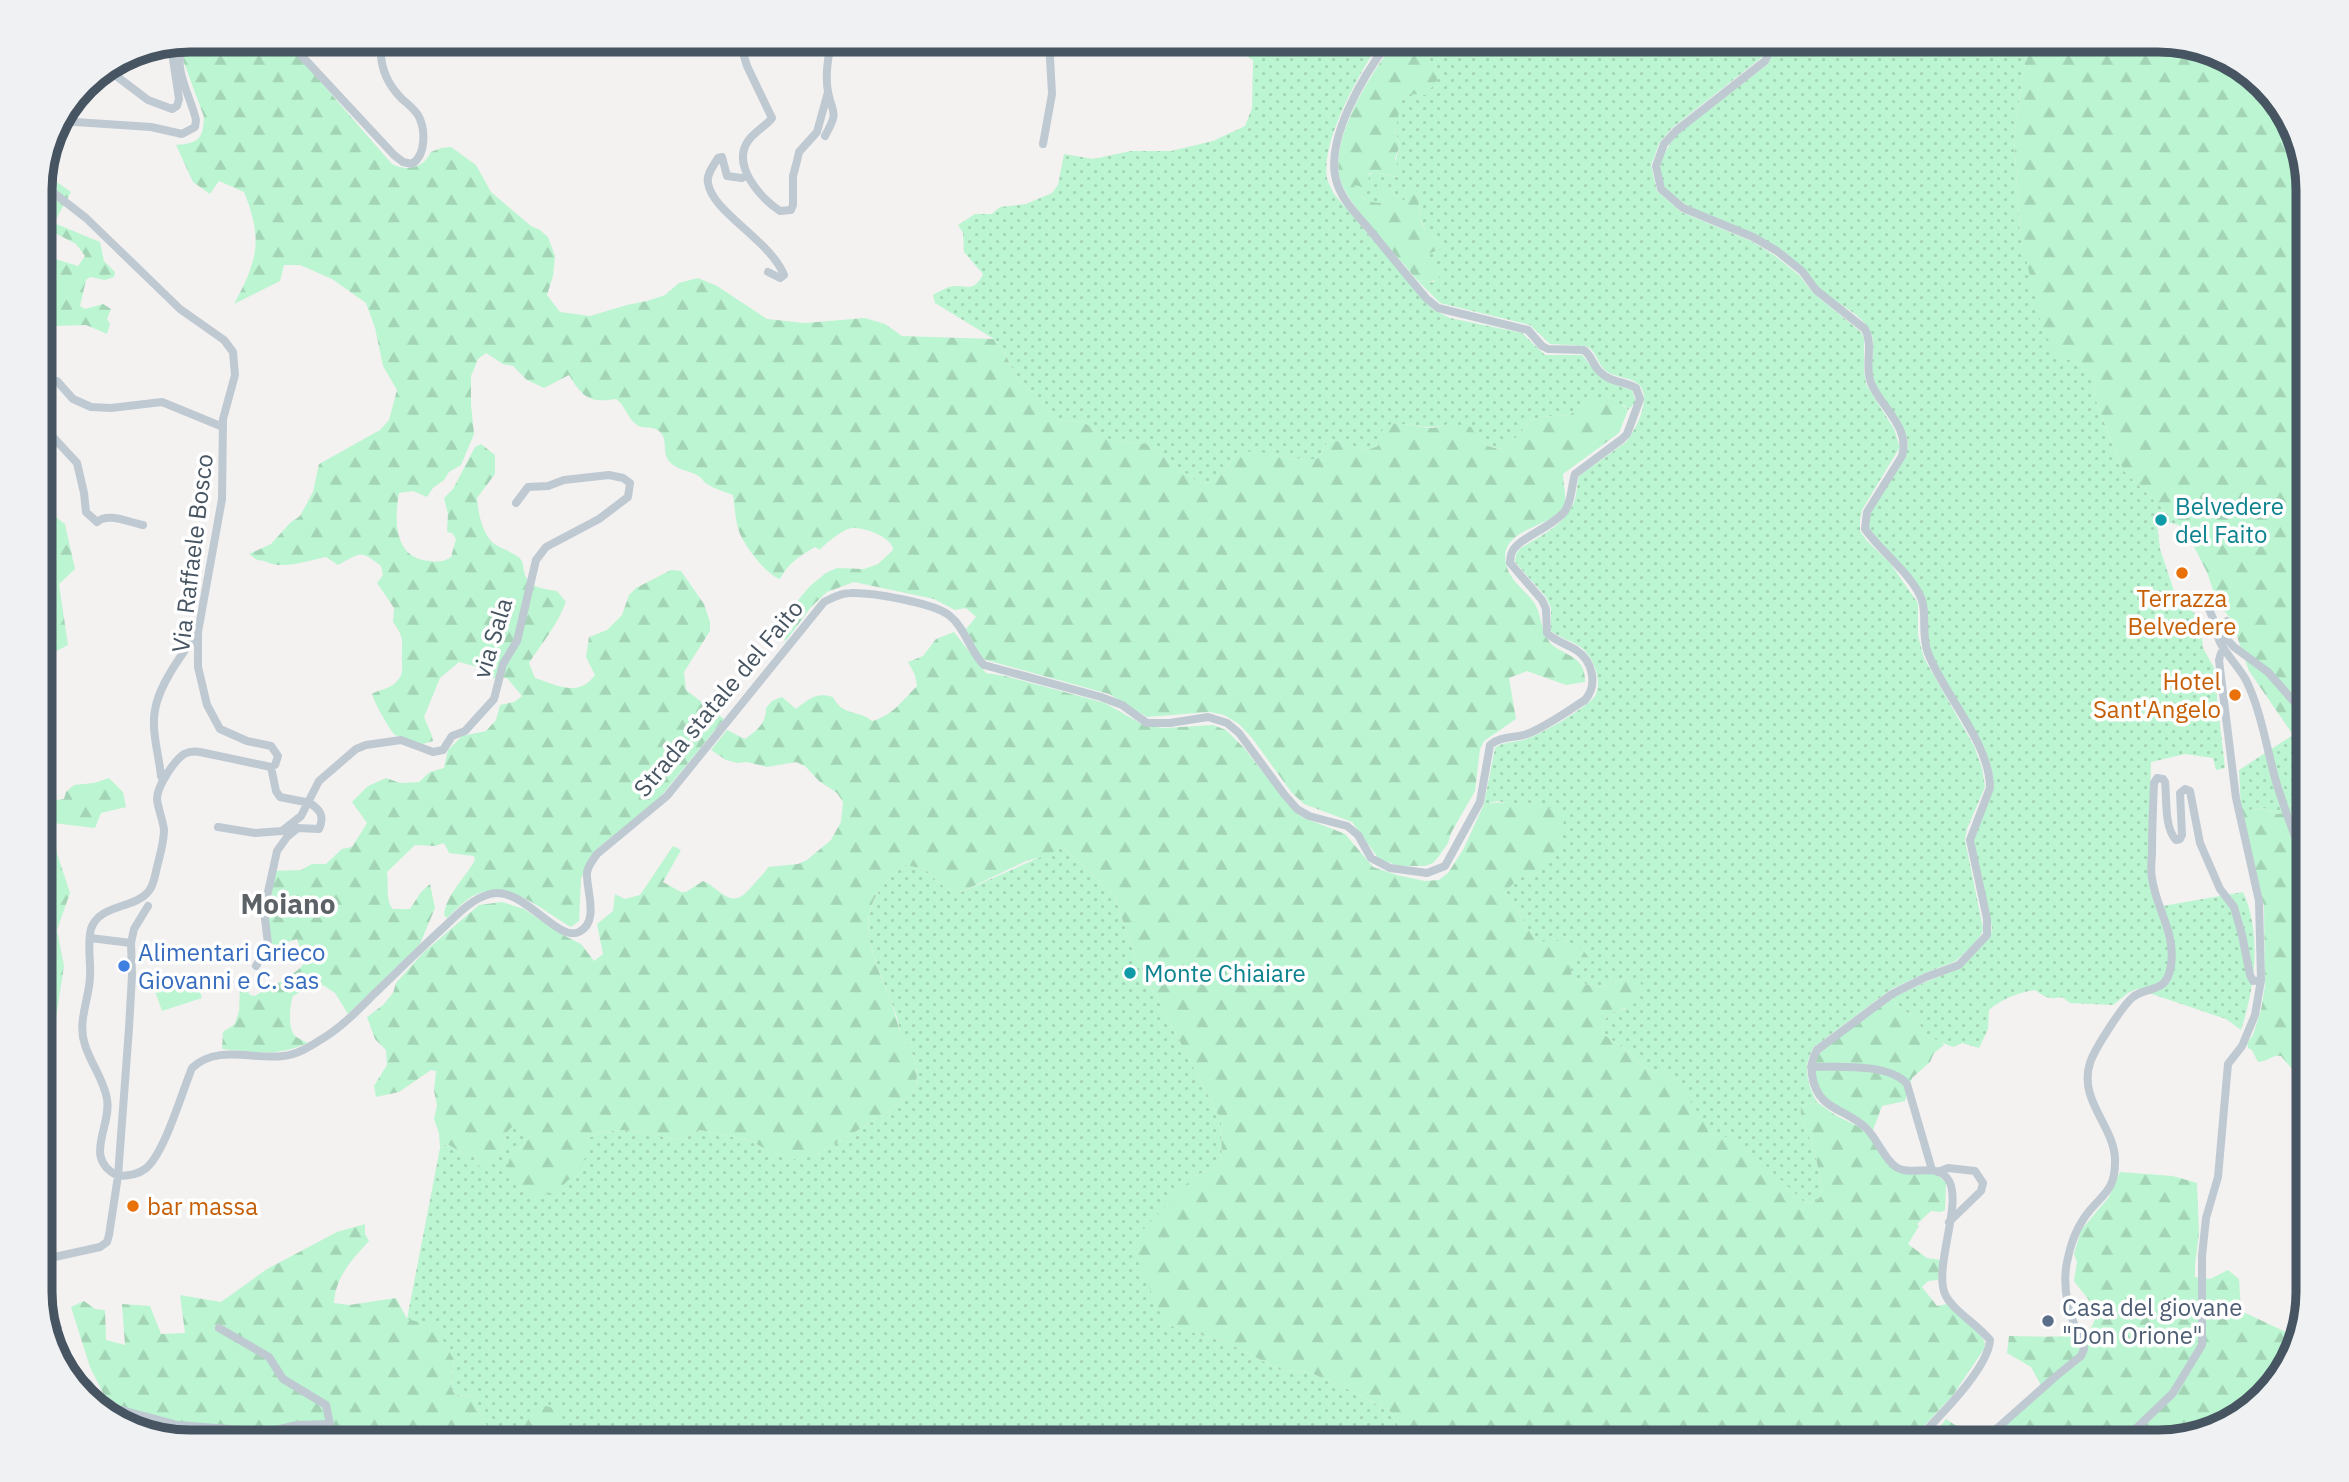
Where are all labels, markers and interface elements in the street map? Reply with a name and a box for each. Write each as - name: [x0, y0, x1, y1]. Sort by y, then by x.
- street label: Via Raffaele Bosco: [164, 452, 220, 654]
- place label: Belvedere del Faito: [2175, 490, 2284, 550]
- marker: Belvedere del Faito: [2153, 512, 2169, 528]
- marker: Terrazza Belvedere: [2174, 565, 2190, 581]
- place label: Terrazza Belvedere: [2128, 582, 2236, 642]
- street label: Strada statale del Faito: [626, 593, 810, 803]
- street label: via Sala: [465, 594, 519, 682]
- place label: Hotel Sant'Angelo: [2093, 665, 2221, 725]
- marker: Hotel Sant'Angelo: [2227, 687, 2243, 703]
- district label: Moiano: [240, 885, 336, 922]
- place label: Alimentari Grieco Giovanni e C. sas: [138, 936, 325, 996]
- place label: Monte Chiaiare: [1144, 957, 1306, 989]
- marker: Alimentari Grieco Giovanni e C. sas: [116, 958, 132, 974]
- marker: Monte Chiaiare: [1122, 965, 1138, 981]
- place label: bar massa: [147, 1190, 258, 1222]
- marker: bar massa: [125, 1198, 141, 1214]
- place label: Casa del giovane "Don Orione": [2062, 1291, 2242, 1351]
- marker: Casa del giovane "Don Orione": [2040, 1313, 2056, 1329]

